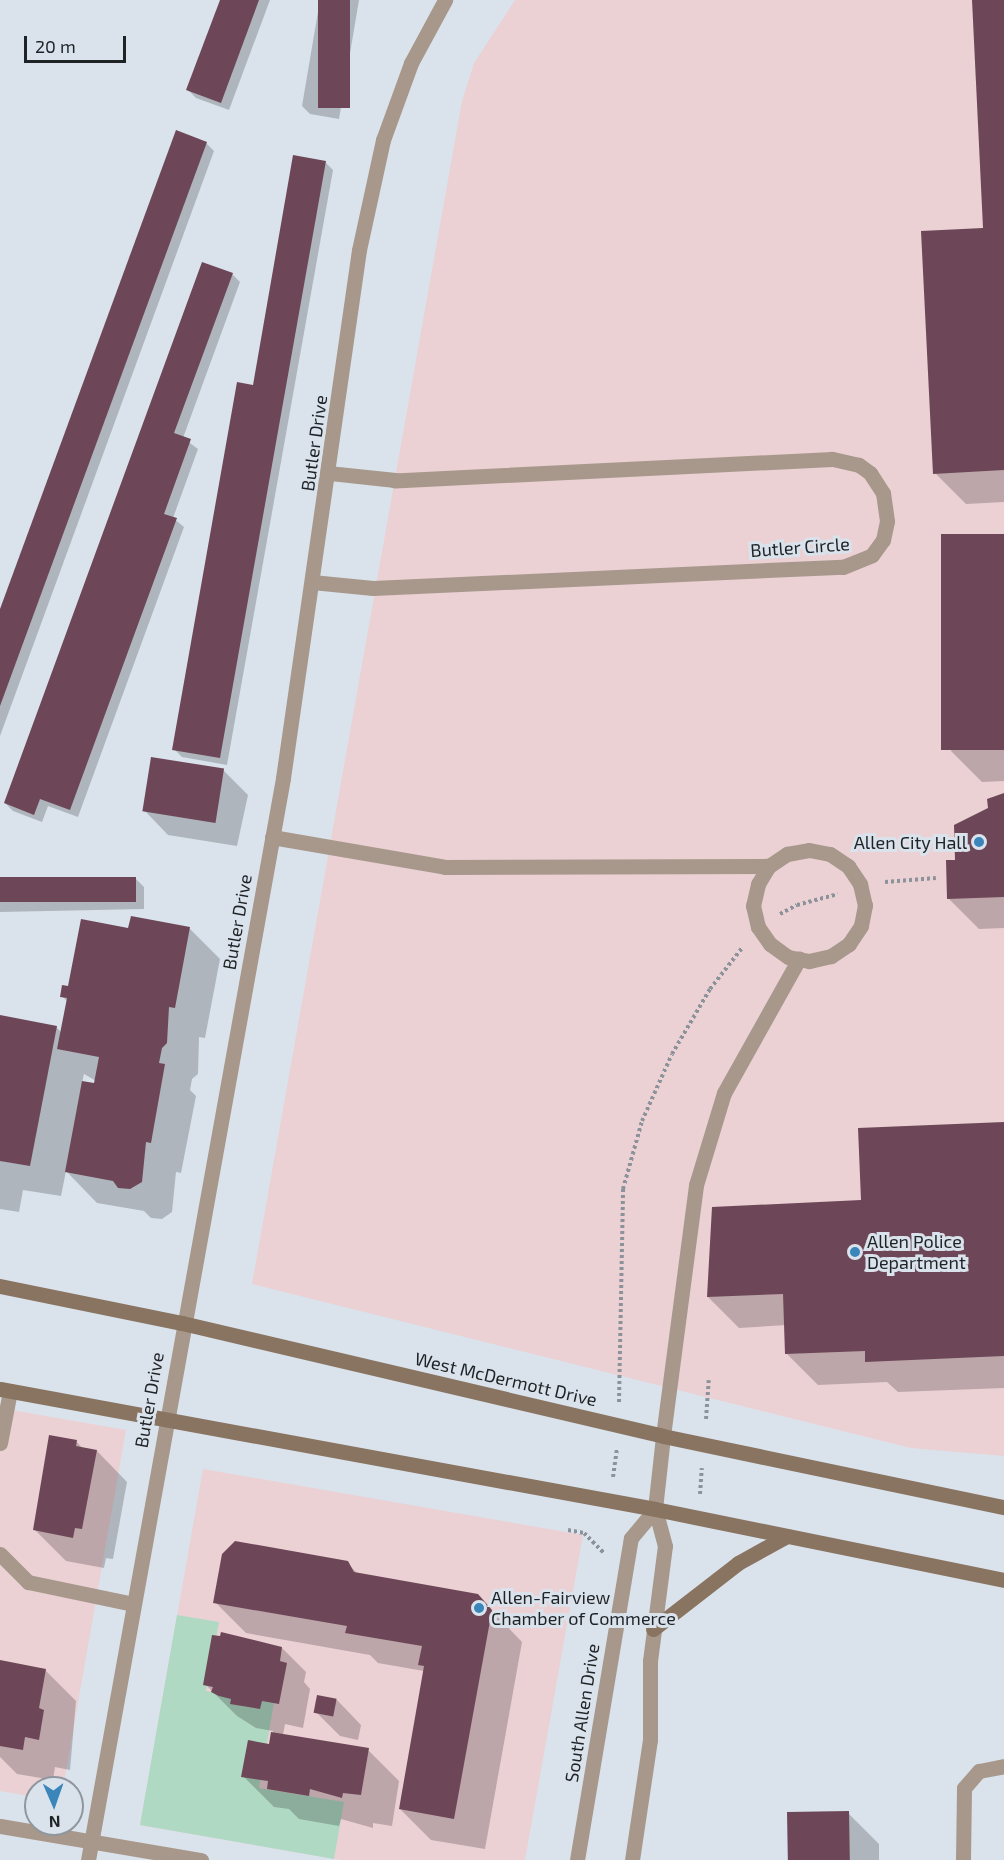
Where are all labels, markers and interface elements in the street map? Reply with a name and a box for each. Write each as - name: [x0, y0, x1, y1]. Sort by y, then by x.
- scale bar: [27, 24, 129, 62]
- text: 20 m: [35, 35, 76, 57]
- street label: Butler Drive: [297, 393, 331, 493]
- street label: Butler Circle: [749, 533, 851, 561]
- place label: Allen City Hall: [853, 831, 967, 853]
- marker: Allen City Hall: [972, 835, 986, 849]
- street label: Butler Drive: [218, 872, 256, 972]
- place label: Allen Police Department: [867, 1231, 966, 1274]
- marker: Allen Police Department: [848, 1245, 862, 1259]
- street label: West McDermott Drive: [413, 1348, 599, 1410]
- street label: Butler Drive: [130, 1350, 168, 1450]
- place label: Allen-Fairview Chamber of Commerce: [491, 1587, 677, 1630]
- marker: Allen-Fairview Chamber of Commerce: [472, 1601, 486, 1615]
- street label: South Allen Drive: [560, 1642, 604, 1784]
- north arrow: [24, 1776, 84, 1836]
- text: N: [48, 1813, 61, 1832]

